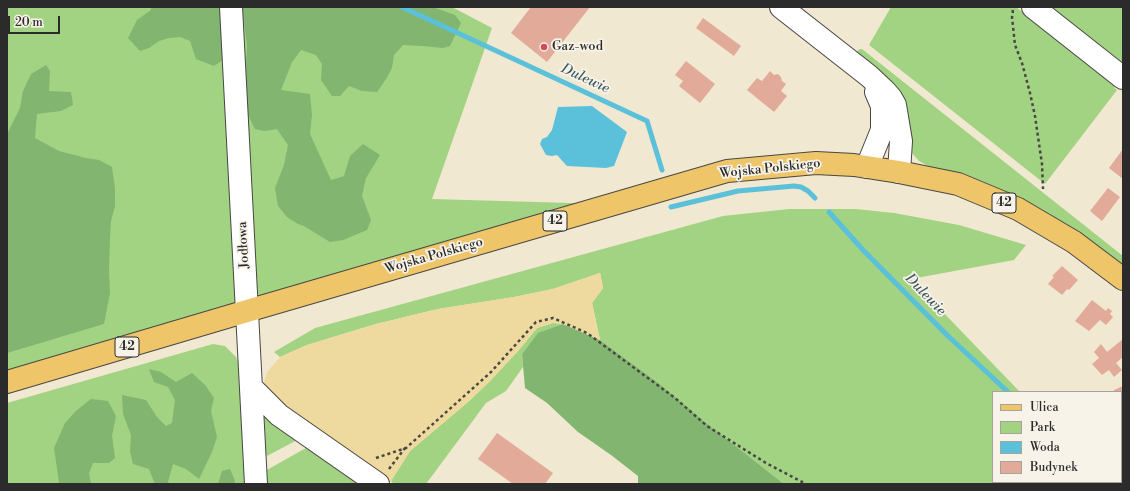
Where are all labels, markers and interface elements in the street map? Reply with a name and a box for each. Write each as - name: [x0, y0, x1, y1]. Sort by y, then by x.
- scale bar: [10, 8, 62, 34]
- text: 20 m: [15, 15, 43, 30]
- place label: Gaz-wod: [552, 39, 603, 55]
- marker: Gaz-wod: [539, 42, 549, 52]
- water label: Dulewie: [558, 61, 612, 97]
- street label: Wojska Polskiego: [719, 156, 821, 182]
- road number: 42: [992, 193, 1016, 213]
- road number: 42: [543, 211, 567, 231]
- street label: Jodłowa: [235, 221, 253, 269]
- street label: Wojska Polskiego: [383, 235, 485, 277]
- water label: Dulewie: [901, 271, 949, 319]
- road number: 42: [115, 337, 139, 357]
- legend: [992, 391, 1122, 483]
- text: Ulica: [1030, 400, 1059, 415]
- text: Park: [1030, 420, 1055, 435]
- text: Woda: [1030, 440, 1060, 455]
- text: Budynek: [1030, 460, 1078, 475]

